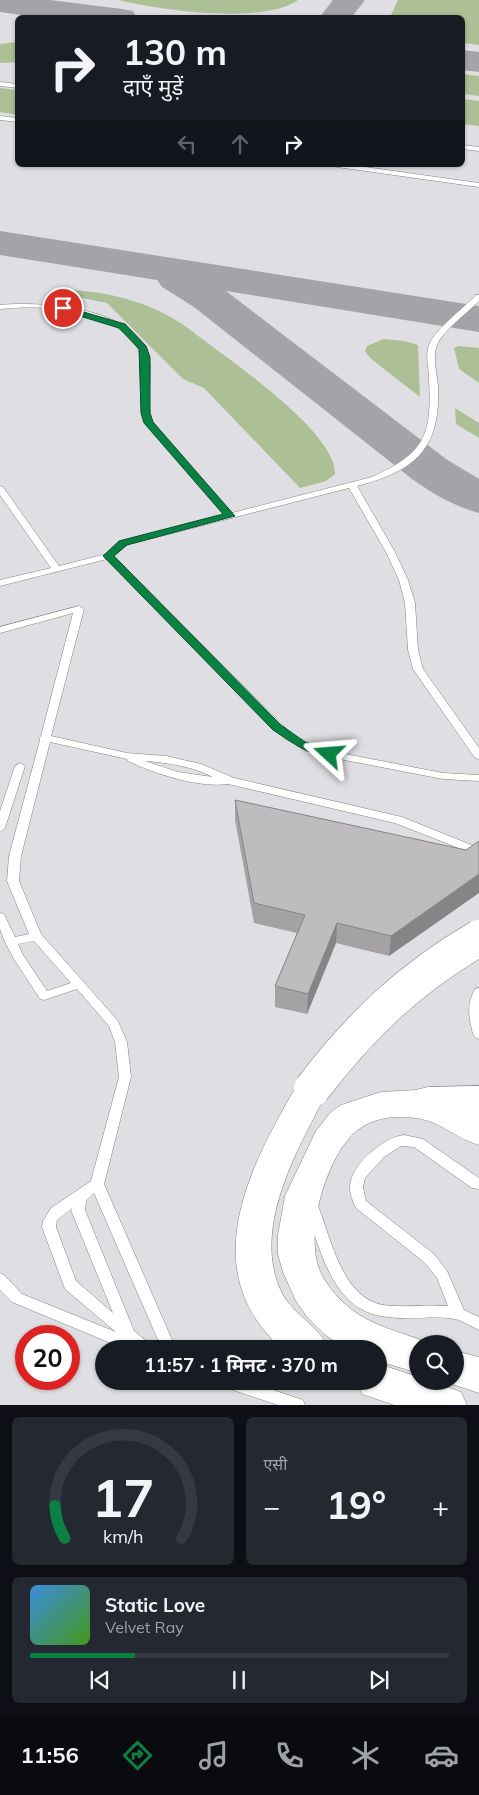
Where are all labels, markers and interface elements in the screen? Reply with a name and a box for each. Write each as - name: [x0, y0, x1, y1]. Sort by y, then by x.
- text: 130 m: [123, 30, 227, 74]
- icon: right: [40, 35, 105, 100]
- text: दाएँ मुड़ें: [123, 73, 183, 101]
- icon: left: [173, 130, 201, 158]
- icon: ahead: [226, 130, 254, 158]
- icon: right: [279, 130, 307, 158]
- pin: [42, 287, 84, 329]
- icon: arrive: [49, 294, 77, 322]
- position arrow: [302, 727, 354, 779]
- speed limit sign: 20: [15, 1325, 80, 1390]
- map controls: [409, 1335, 464, 1390]
- button: search: [409, 1335, 464, 1390]
- text: 11:57 · 1 मिनट · 370 m: [144, 1353, 338, 1377]
- text: एसी: [264, 1454, 287, 1474]
- text: 17: [92, 1465, 154, 1530]
- text: 19°: [326, 1481, 386, 1529]
- text: −: [264, 1489, 280, 1524]
- text: +: [432, 1489, 449, 1524]
- text: km/h: [103, 1525, 143, 1547]
- text: Static Love: [105, 1593, 205, 1617]
- text: Velvet Ray: [105, 1617, 184, 1637]
- icon: previous: [86, 1666, 114, 1694]
- icon: pause: [225, 1666, 253, 1694]
- icon: next: [365, 1666, 393, 1694]
- icon: directions: [120, 1738, 155, 1773]
- icon: music: [196, 1738, 231, 1773]
- icon: phone: [272, 1738, 307, 1773]
- icon: climate: [348, 1738, 383, 1773]
- icon: car: [424, 1738, 459, 1773]
- text: 11:56: [20, 1741, 79, 1769]

